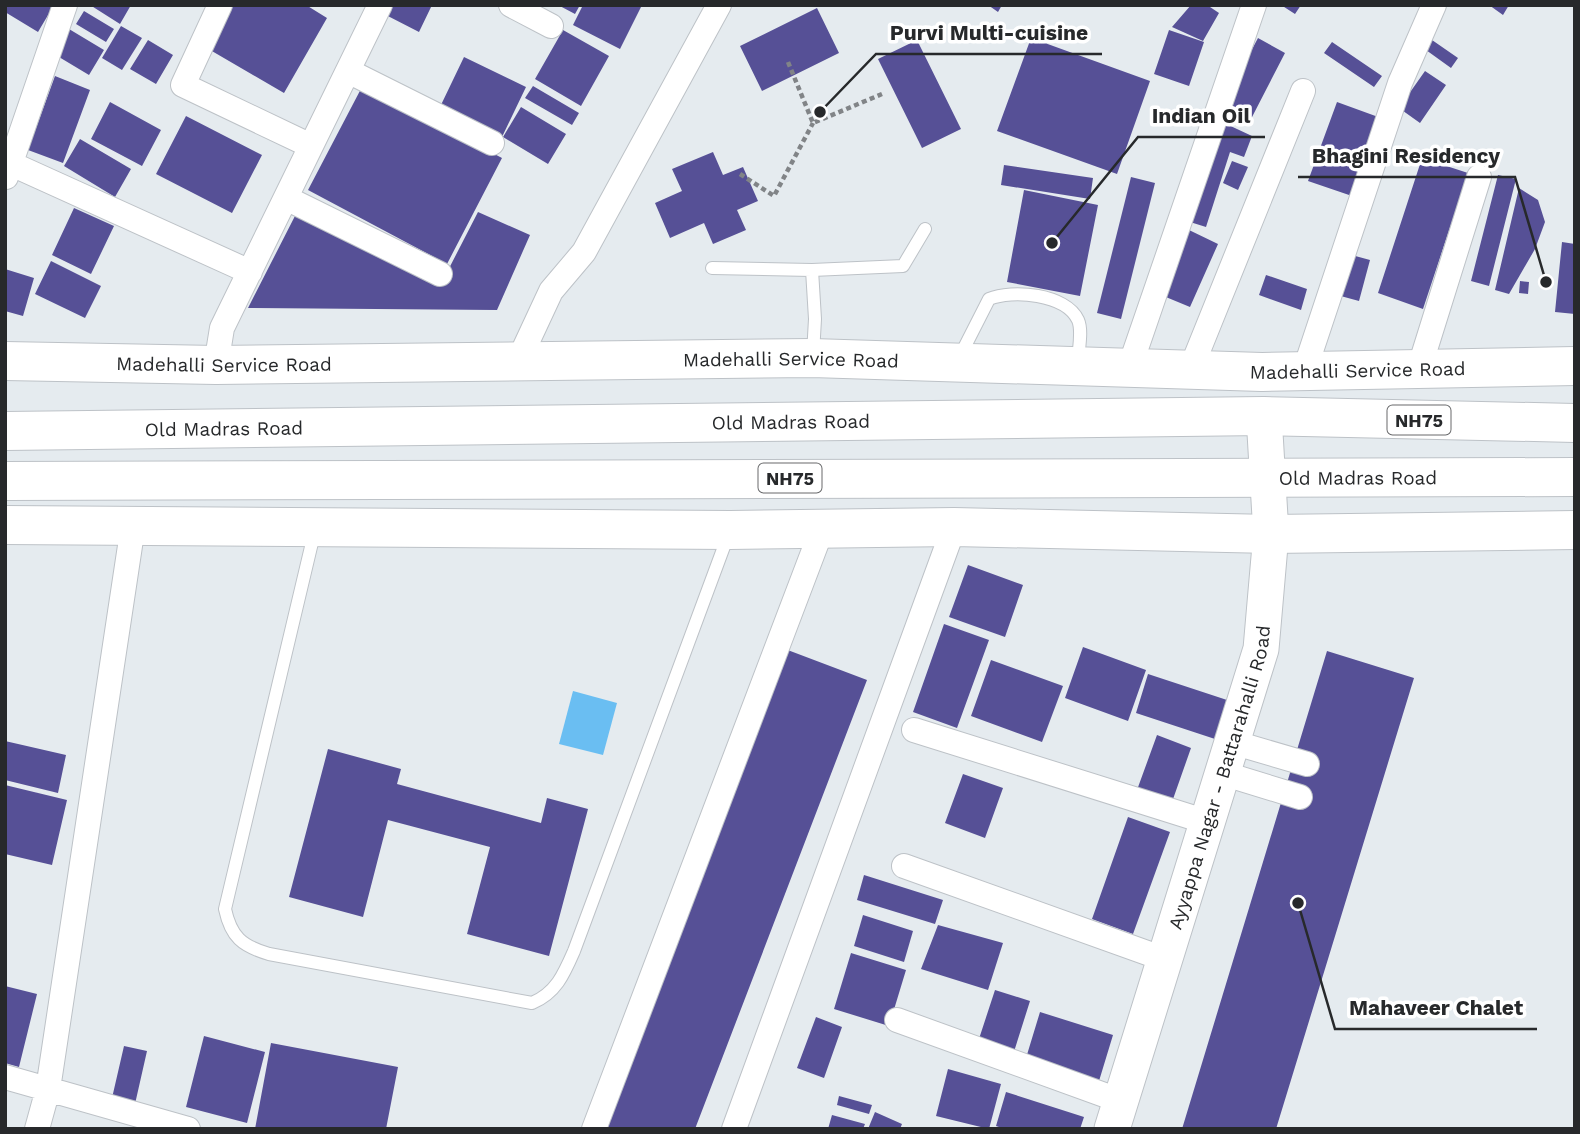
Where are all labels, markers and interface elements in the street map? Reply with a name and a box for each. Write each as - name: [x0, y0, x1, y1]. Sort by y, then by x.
- callout: Purvi Multi-cuisine: [876, 12, 1102, 54]
- text: Purvi Multi-cuisine: [890, 20, 1088, 45]
- callout: Indian Oil: [1138, 95, 1265, 137]
- text: Indian Oil: [1152, 103, 1250, 128]
- callout: Bhagini Residency: [1298, 135, 1515, 177]
- text: Bhagini Residency: [1312, 143, 1500, 168]
- street label: Madehalli Service Road: [683, 346, 899, 372]
- street label: Madehalli Service Road: [116, 352, 332, 377]
- street label: Madehalli Service Road: [1249, 357, 1466, 384]
- road number: NH75: [1388, 406, 1450, 434]
- street label: Old Madras Road: [712, 409, 870, 434]
- street label: Old Madras Road: [145, 416, 303, 441]
- road number: NH75: [758, 464, 822, 492]
- street label: Old Madras Road: [1279, 466, 1437, 489]
- street label: Ayyappa Nagar - Battarahalli Road: [1163, 624, 1275, 932]
- callout: Mahaveer Chalet: [1335, 987, 1537, 1029]
- text: Mahaveer Chalet: [1349, 995, 1523, 1020]

